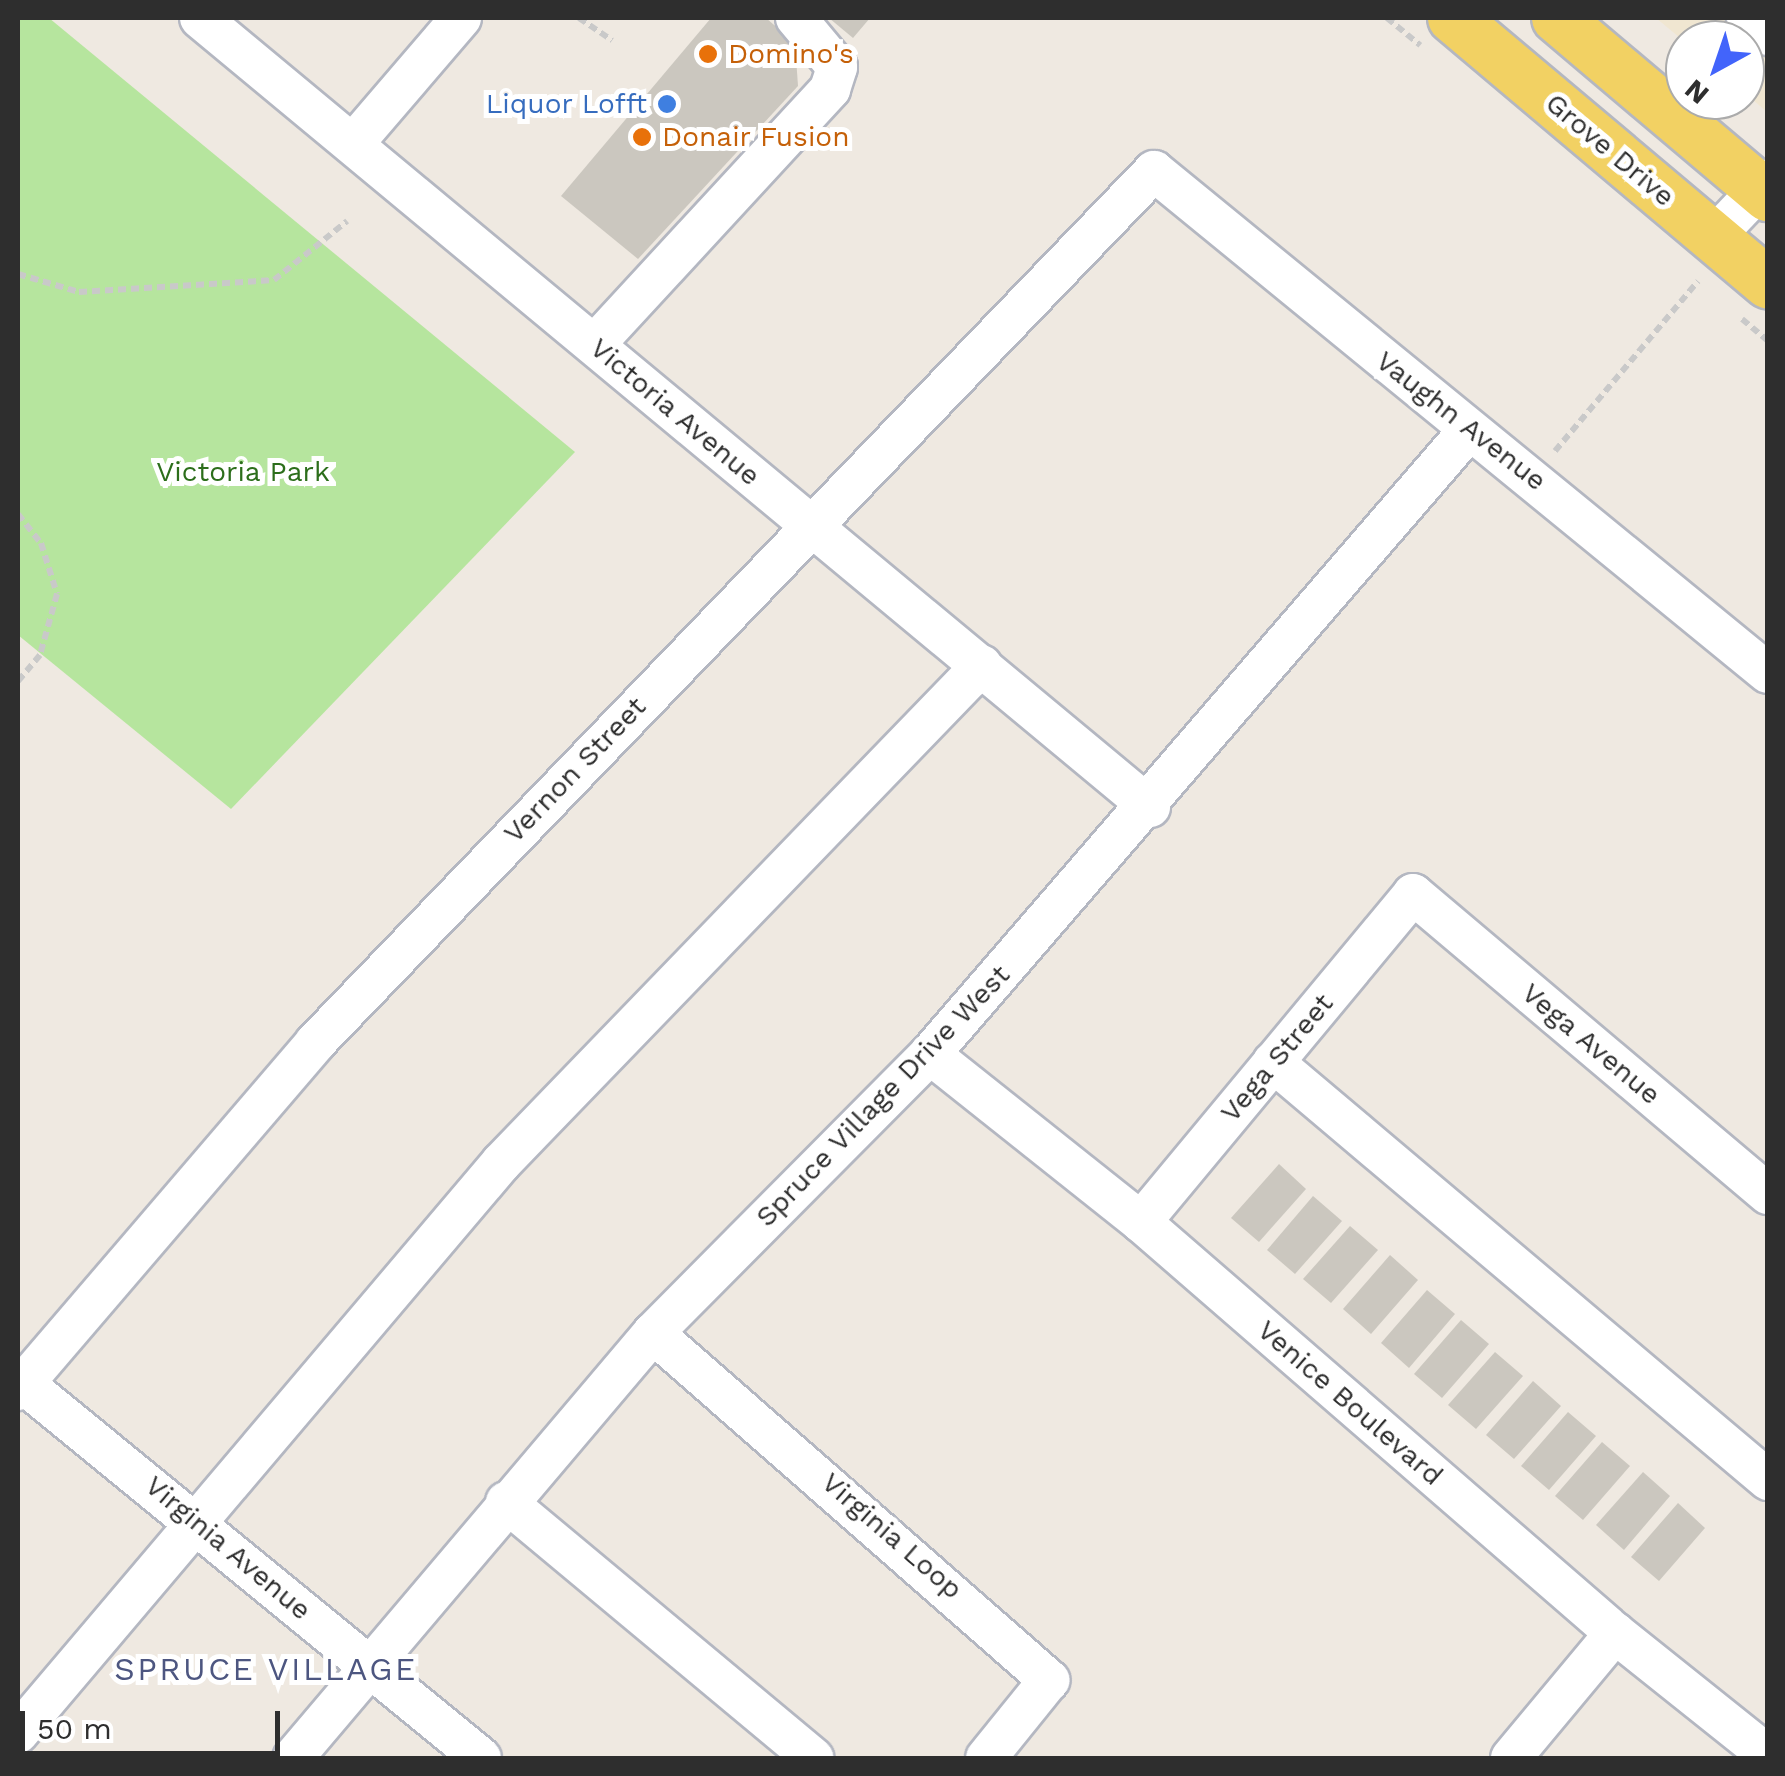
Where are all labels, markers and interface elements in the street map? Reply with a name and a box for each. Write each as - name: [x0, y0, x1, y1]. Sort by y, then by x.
- north arrow: [1665, 20, 1765, 120]
- place label: Domino's: [728, 37, 854, 71]
- marker: Domino's: [697, 43, 719, 65]
- text: N: [1678, 73, 1715, 111]
- street label: Grove Drive: [1539, 86, 1681, 214]
- place label: Liquor Lofft: [485, 87, 647, 121]
- marker: Liquor Lofft: [656, 93, 678, 115]
- place label: Donair Fusion: [662, 120, 850, 154]
- marker: Donair Fusion: [631, 126, 653, 148]
- street label: Victoria Avenue: [583, 331, 767, 493]
- street label: Vaughn Avenue: [1369, 344, 1553, 498]
- park label: Victoria Park: [156, 455, 330, 489]
- street label: Vernon Street: [497, 690, 653, 850]
- street label: Spruce Village Drive West: [749, 958, 1017, 1234]
- street label: Vega Avenue: [1514, 976, 1668, 1112]
- street label: Vega Street: [1213, 987, 1341, 1129]
- street label: Venice Boulevard: [1251, 1313, 1449, 1493]
- street label: Virginia Loop: [814, 1465, 970, 1607]
- street label: Virginia Avenue: [138, 1468, 318, 1628]
- district label: SPRUCE VILLAGE: [114, 1650, 418, 1688]
- scale bar: [25, 1691, 285, 1753]
- text: 50 m: [37, 1711, 112, 1746]

